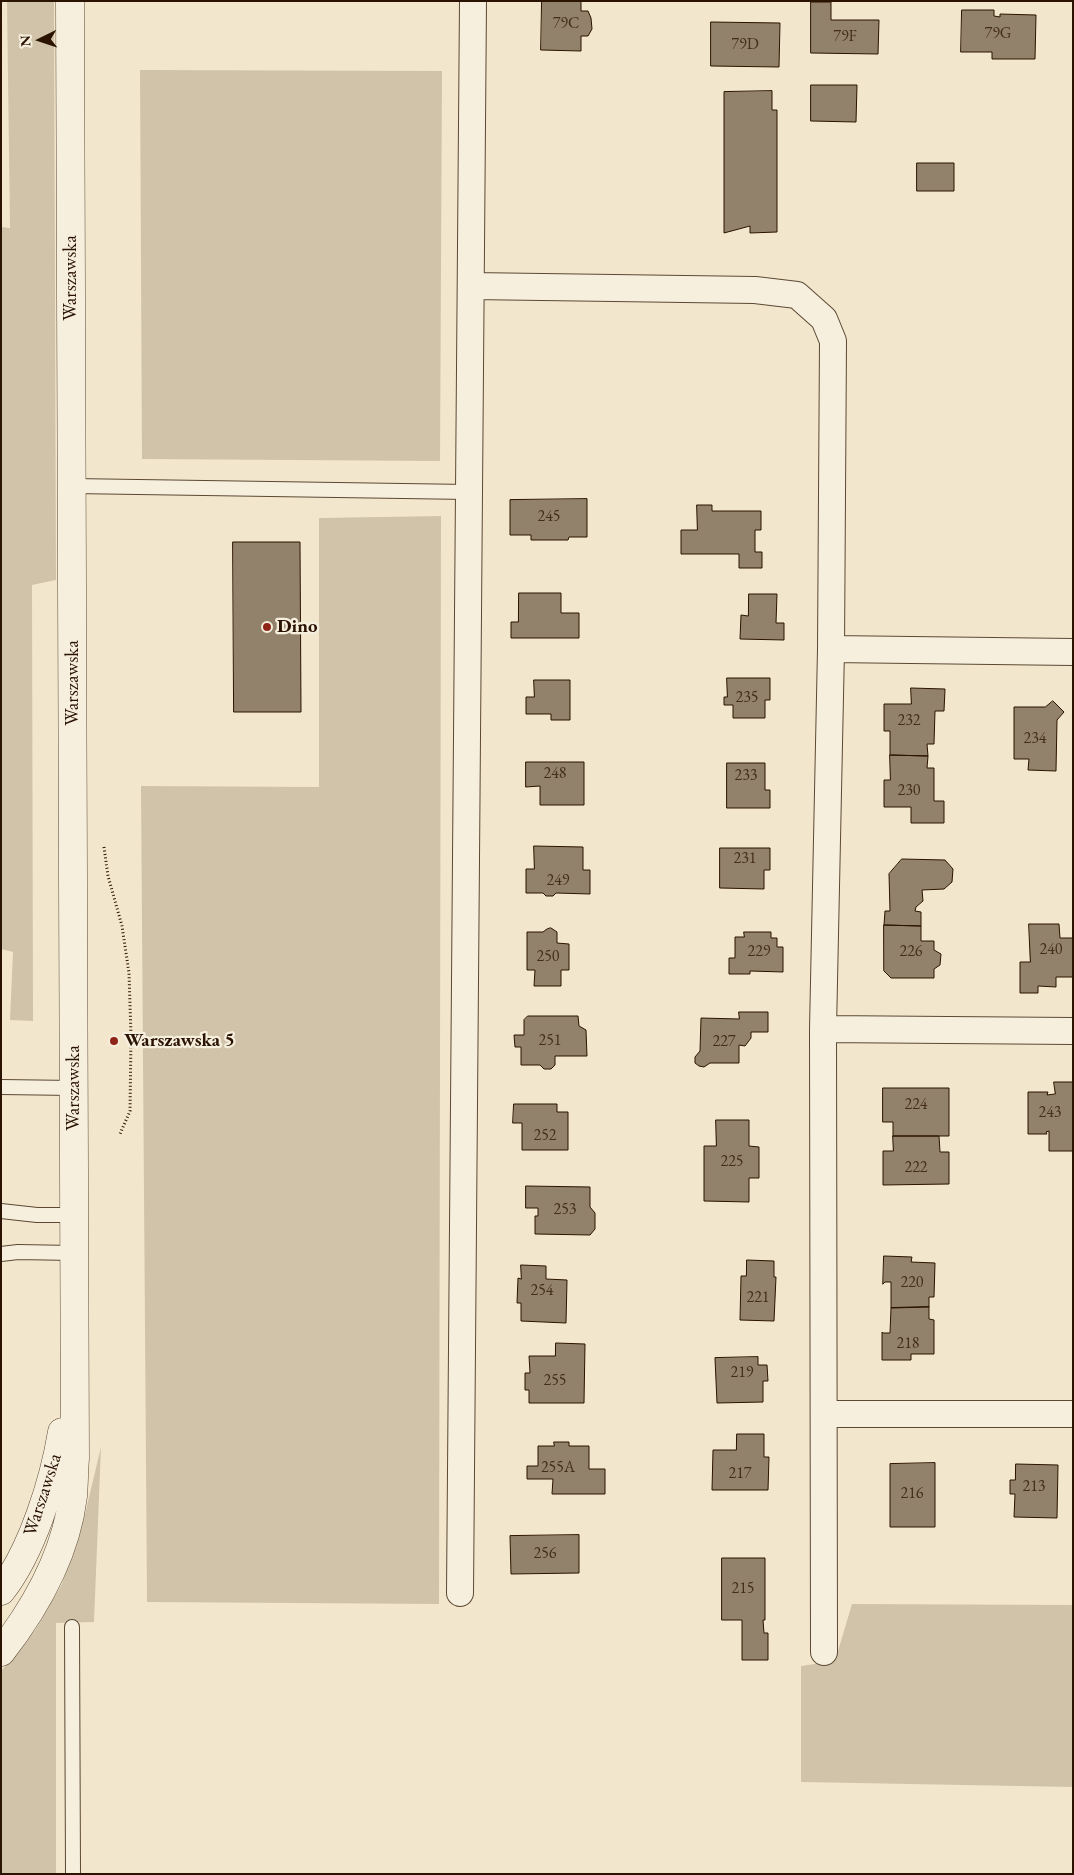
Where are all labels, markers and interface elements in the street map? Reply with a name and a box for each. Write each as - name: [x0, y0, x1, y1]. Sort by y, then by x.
- house number: 79C: [553, 14, 579, 34]
- north arrow: [15, 15, 65, 65]
- house number: 79G: [984, 24, 1012, 44]
- house number: 79F: [833, 27, 857, 47]
- text: N: [16, 35, 34, 47]
- house number: 79D: [731, 35, 759, 55]
- street label: Warszawska: [60, 235, 82, 321]
- house number: 245: [537, 507, 561, 527]
- place label: Dino: [277, 616, 317, 638]
- marker: Dino: [261, 621, 273, 633]
- street label: Warszawska: [62, 640, 84, 726]
- house number: 235: [735, 688, 759, 708]
- house number: 232: [897, 711, 921, 731]
- house number: 234: [1023, 729, 1047, 749]
- house number: 248: [543, 764, 567, 784]
- house number: 233: [734, 766, 758, 786]
- house number: 230: [897, 781, 921, 801]
- house number: 231: [733, 849, 757, 869]
- house number: 249: [546, 871, 570, 891]
- house number: 240: [1039, 940, 1063, 960]
- house number: 229: [747, 942, 771, 962]
- house number: 226: [899, 942, 923, 962]
- house number: 250: [536, 947, 560, 967]
- place label: Warszawska 5: [124, 1030, 235, 1052]
- house number: 251: [538, 1031, 562, 1051]
- house number: 227: [712, 1032, 736, 1052]
- marker: Warszawska 5: [108, 1035, 120, 1047]
- street label: Warszawska: [63, 1045, 85, 1131]
- house number: 224: [904, 1095, 928, 1115]
- house number: 243: [1038, 1103, 1062, 1123]
- house number: 252: [533, 1126, 557, 1146]
- house number: 225: [720, 1152, 744, 1172]
- house number: 222: [904, 1158, 928, 1178]
- house number: 253: [553, 1200, 577, 1220]
- house number: 220: [900, 1273, 924, 1293]
- house number: 254: [530, 1281, 554, 1301]
- house number: 221: [746, 1288, 770, 1308]
- house number: 218: [896, 1334, 920, 1354]
- house number: 219: [730, 1363, 754, 1383]
- house number: 255: [543, 1371, 567, 1391]
- street label: Warszawska: [19, 1451, 67, 1539]
- house number: 255A: [541, 1458, 575, 1478]
- house number: 217: [728, 1464, 752, 1484]
- house number: 213: [1022, 1477, 1046, 1497]
- house number: 216: [900, 1484, 924, 1504]
- house number: 256: [533, 1544, 557, 1564]
- house number: 215: [731, 1579, 755, 1599]

